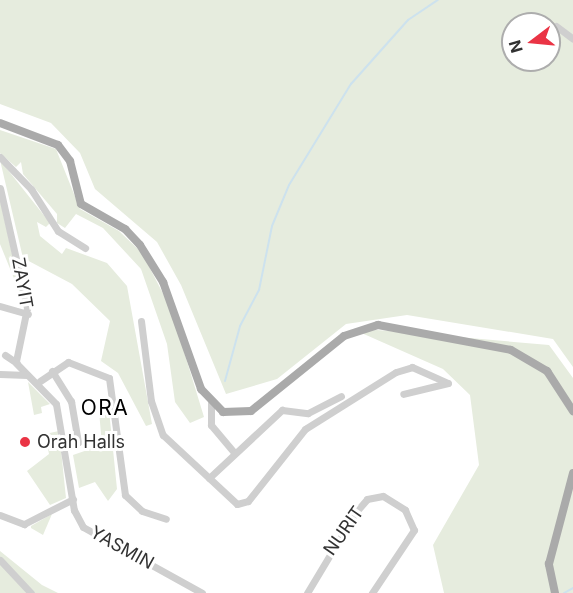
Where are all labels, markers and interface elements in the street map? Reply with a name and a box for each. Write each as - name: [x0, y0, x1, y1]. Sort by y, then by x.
- north arrow: [501, 12, 561, 72]
- text: N: [504, 38, 527, 55]
- street label: ZAYIT: [7, 256, 37, 310]
- district label: ORA: [81, 395, 129, 421]
- place label: Orah Halls: [37, 431, 125, 453]
- marker: Orah Halls: [18, 435, 32, 449]
- street label: NURIT: [319, 502, 369, 560]
- street label: YASMIN: [86, 522, 158, 574]

